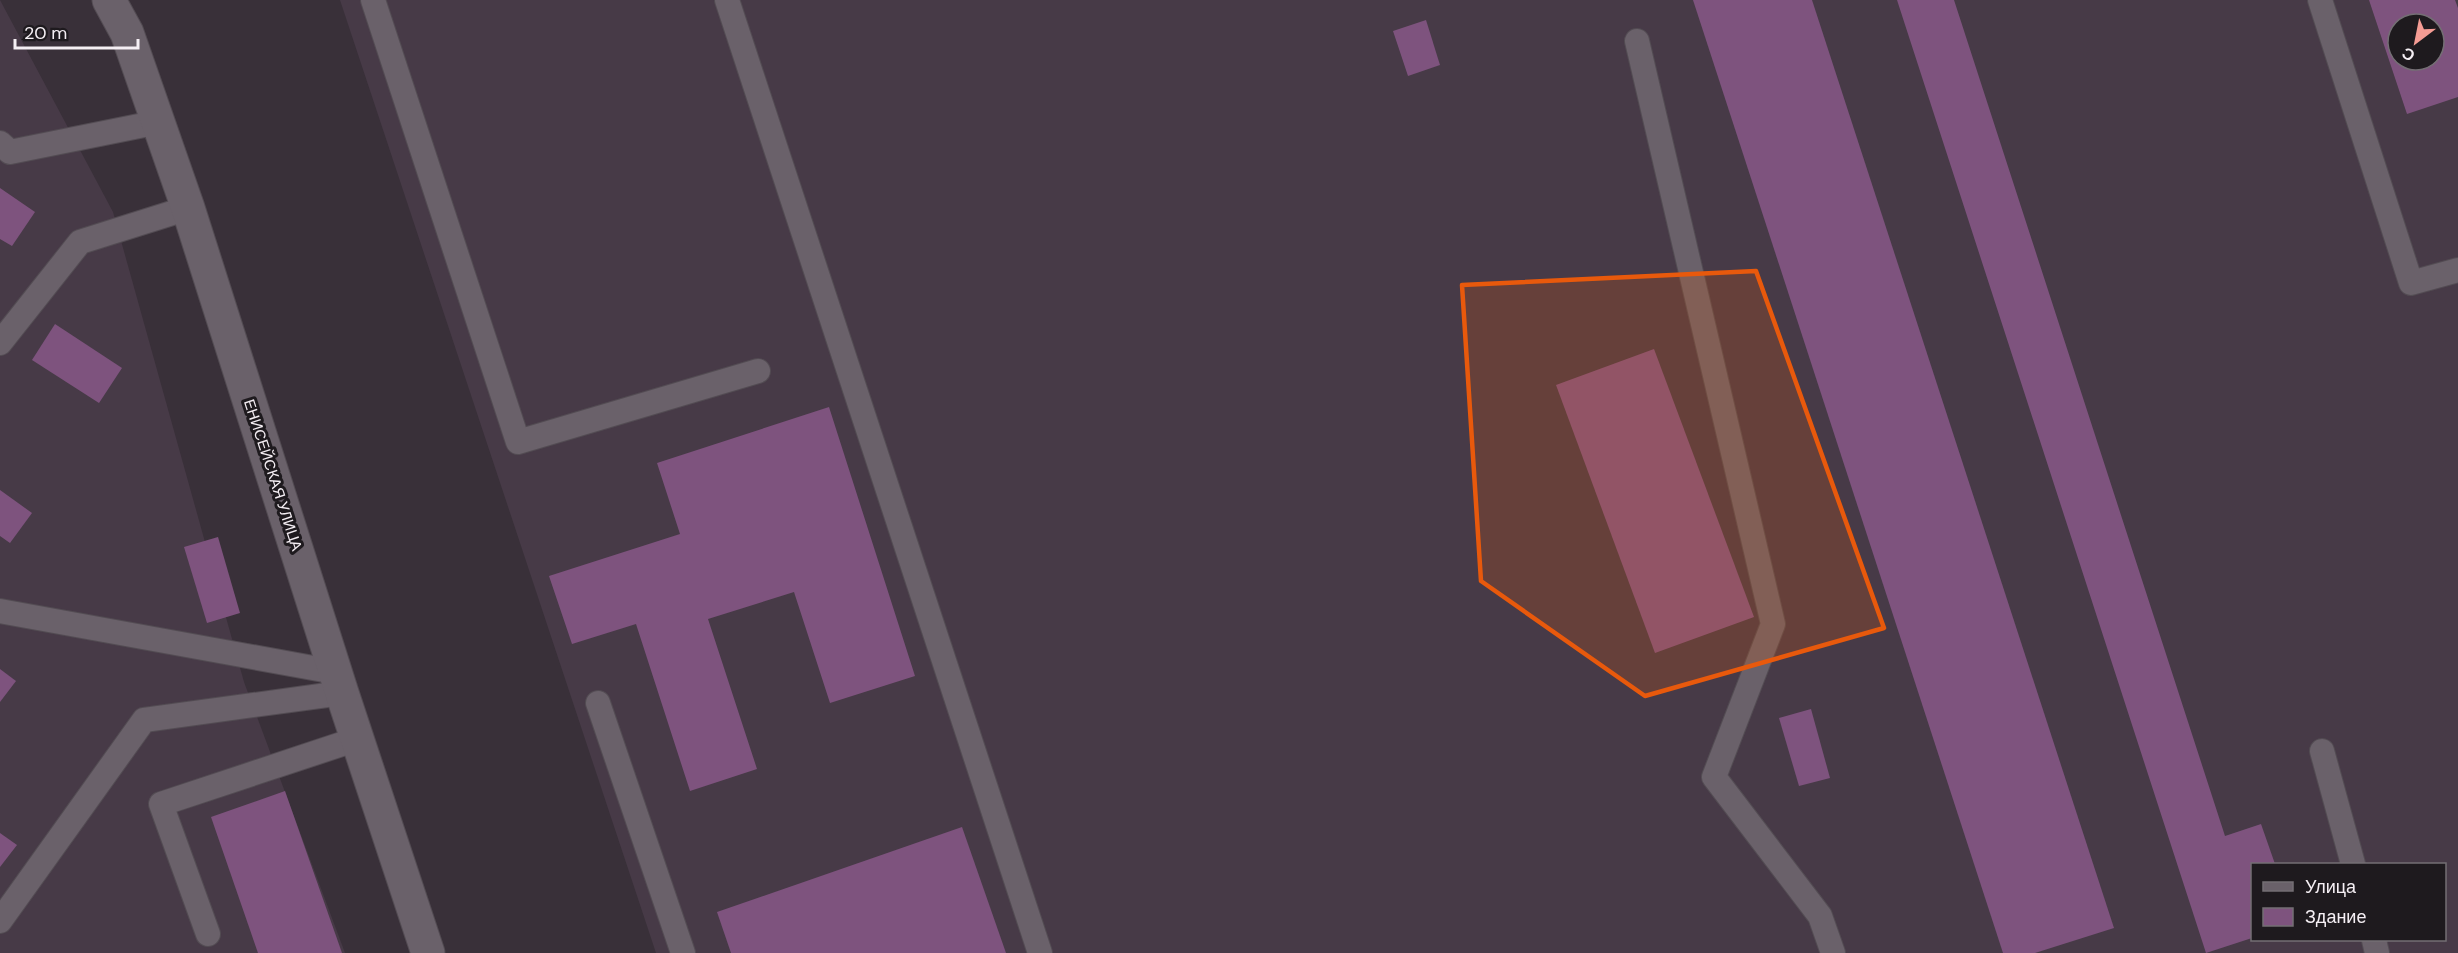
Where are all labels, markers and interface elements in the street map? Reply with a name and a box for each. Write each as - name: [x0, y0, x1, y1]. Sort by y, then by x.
- scale bar: [15, 12, 138, 50]
- north arrow: [2386, 12, 2446, 72]
- text: 20 m: [24, 21, 67, 45]
- text: С: [2397, 42, 2419, 66]
- street label: ЕНИСЕЙСКАЯ УЛИЦА: [239, 397, 307, 553]
- legend: [2251, 863, 2446, 941]
- text: Улица: [2305, 875, 2357, 899]
- text: Здание: [2305, 905, 2366, 929]

